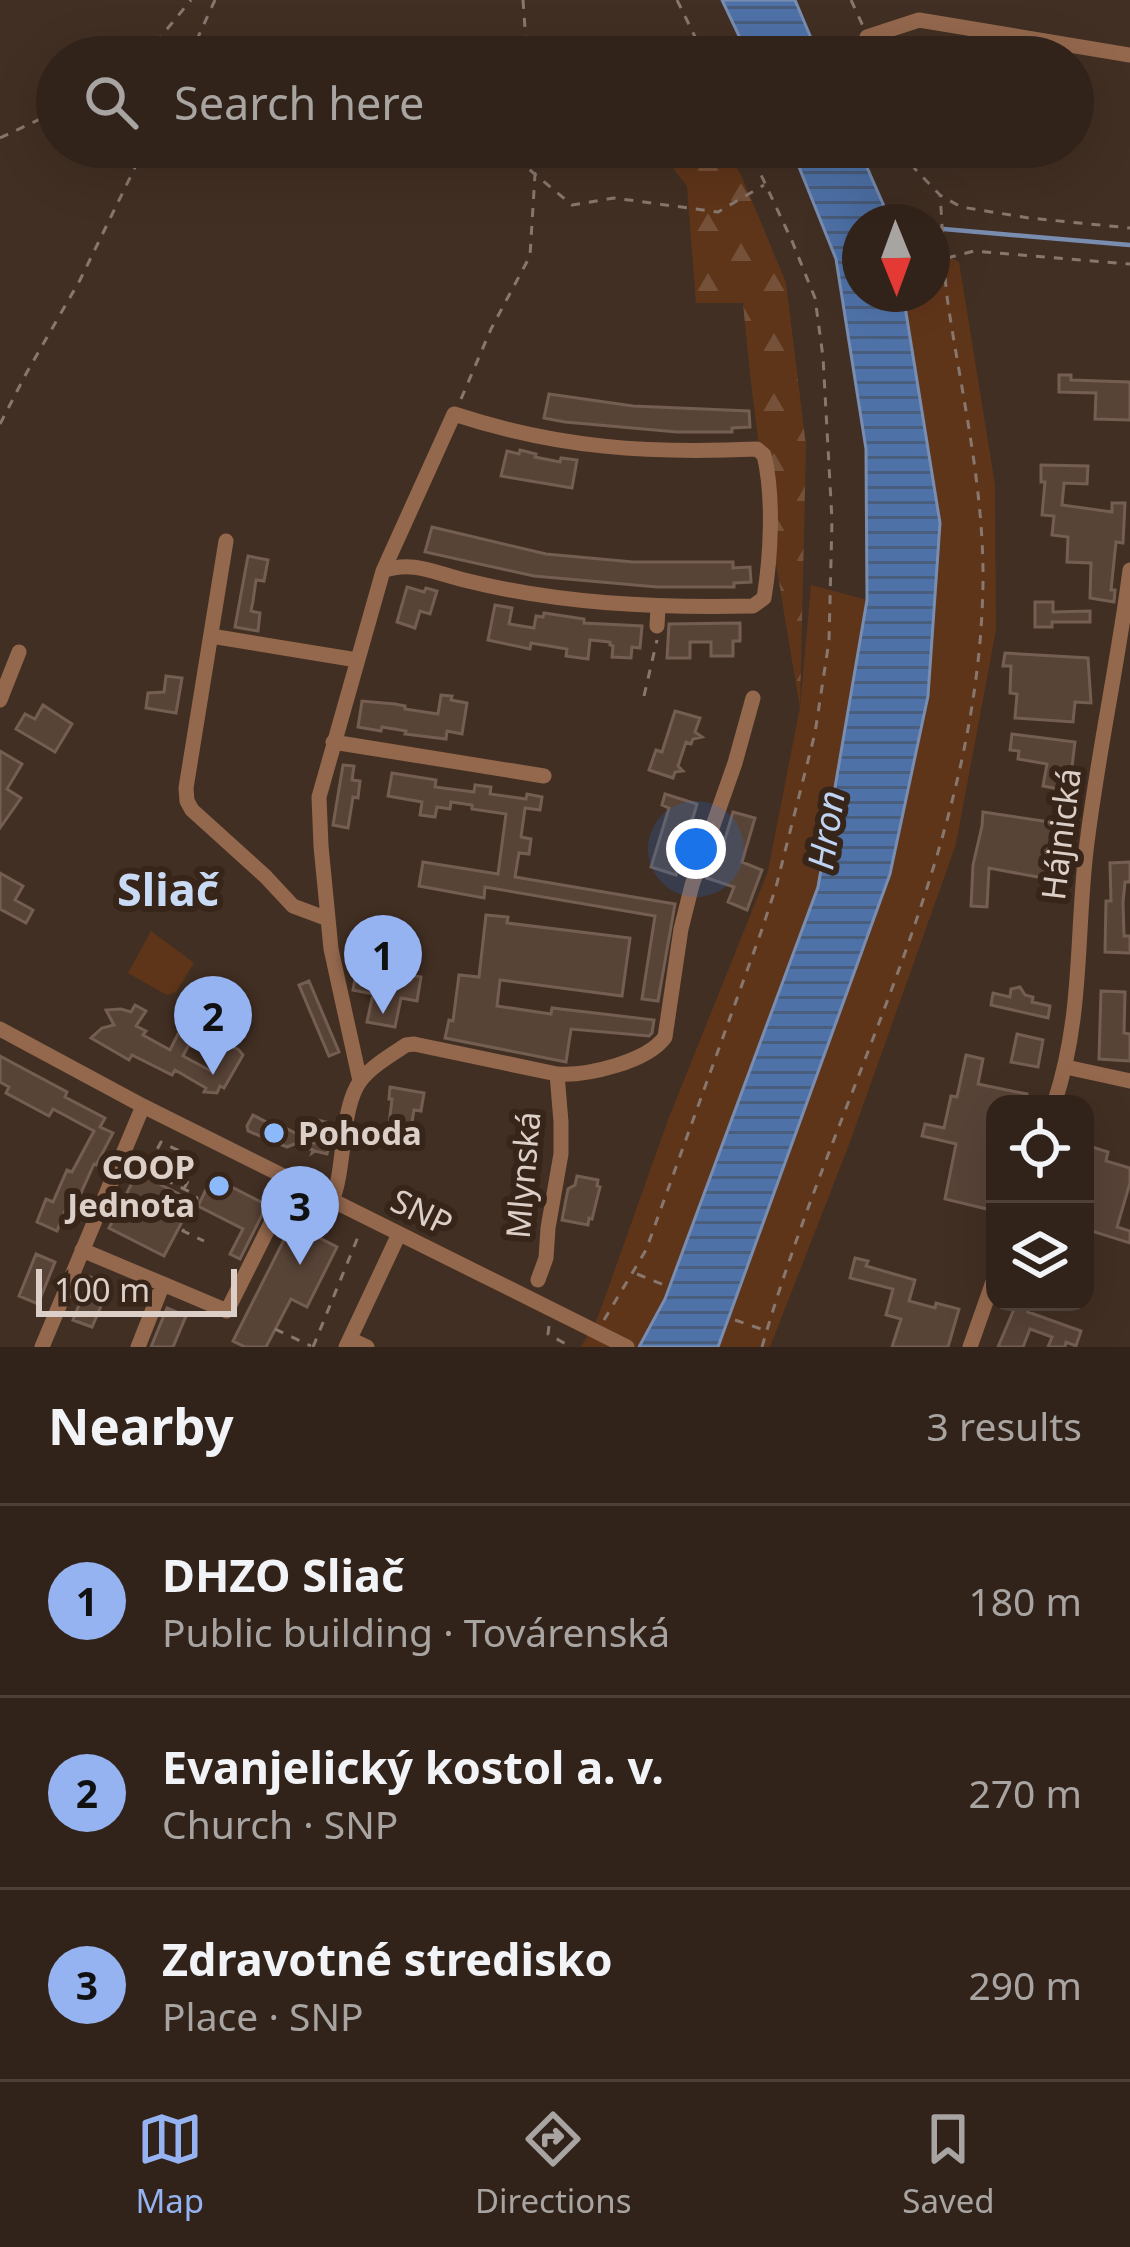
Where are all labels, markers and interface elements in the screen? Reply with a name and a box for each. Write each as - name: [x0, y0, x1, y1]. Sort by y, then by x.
- search box: [36, 36, 1094, 168]
- icon: search: [78, 69, 144, 135]
- text: Search here: [174, 72, 424, 133]
- north arrow: [842, 204, 950, 312]
- street label: Hájnická: [1030, 766, 1091, 902]
- water label: Hron: [795, 787, 856, 873]
- your location: [666, 819, 726, 879]
- district label: Sliač: [117, 858, 220, 919]
- pin: 1: [344, 915, 422, 1014]
- pin: 2: [174, 976, 252, 1075]
- map controls: [986, 1095, 1094, 1311]
- button: locate: [986, 1095, 1094, 1203]
- street label: Mlynská: [495, 1109, 550, 1240]
- place label: Pohoda: [298, 1110, 422, 1155]
- marker: Pohoda: [261, 1120, 287, 1146]
- place label: COOP Jednota: [64, 1144, 195, 1227]
- pin: 3: [261, 1166, 339, 1265]
- marker: COOP Jednota: [206, 1173, 232, 1199]
- street label: SNP: [384, 1177, 460, 1246]
- button: layers: [986, 1203, 1094, 1311]
- scale bar: [36, 1263, 237, 1316]
- text: 100 m: [54, 1267, 150, 1312]
- text: Nearby: [48, 1390, 234, 1460]
- text: 3 results: [927, 1399, 1082, 1452]
- text: DHZO Sliač: [162, 1544, 404, 1605]
- text: 1: [76, 1574, 98, 1627]
- text: 180 m: [968, 1574, 1082, 1627]
- text: Public building · Továrenská: [162, 1605, 670, 1658]
- text: Evanjelický kostol a. v.: [162, 1736, 664, 1797]
- text: 2: [76, 1766, 98, 1819]
- text: 270 m: [968, 1766, 1082, 1819]
- text: Church · SNP: [162, 1797, 398, 1850]
- text: Zdravotné stredisko: [162, 1928, 613, 1989]
- text: 3: [76, 1958, 98, 2011]
- text: 290 m: [968, 1958, 1082, 2011]
- text: Place · SNP: [162, 1989, 364, 2042]
- tab: Map: [135, 2106, 204, 2223]
- tab: Directions: [475, 2106, 632, 2223]
- tab: Saved: [902, 2106, 995, 2223]

